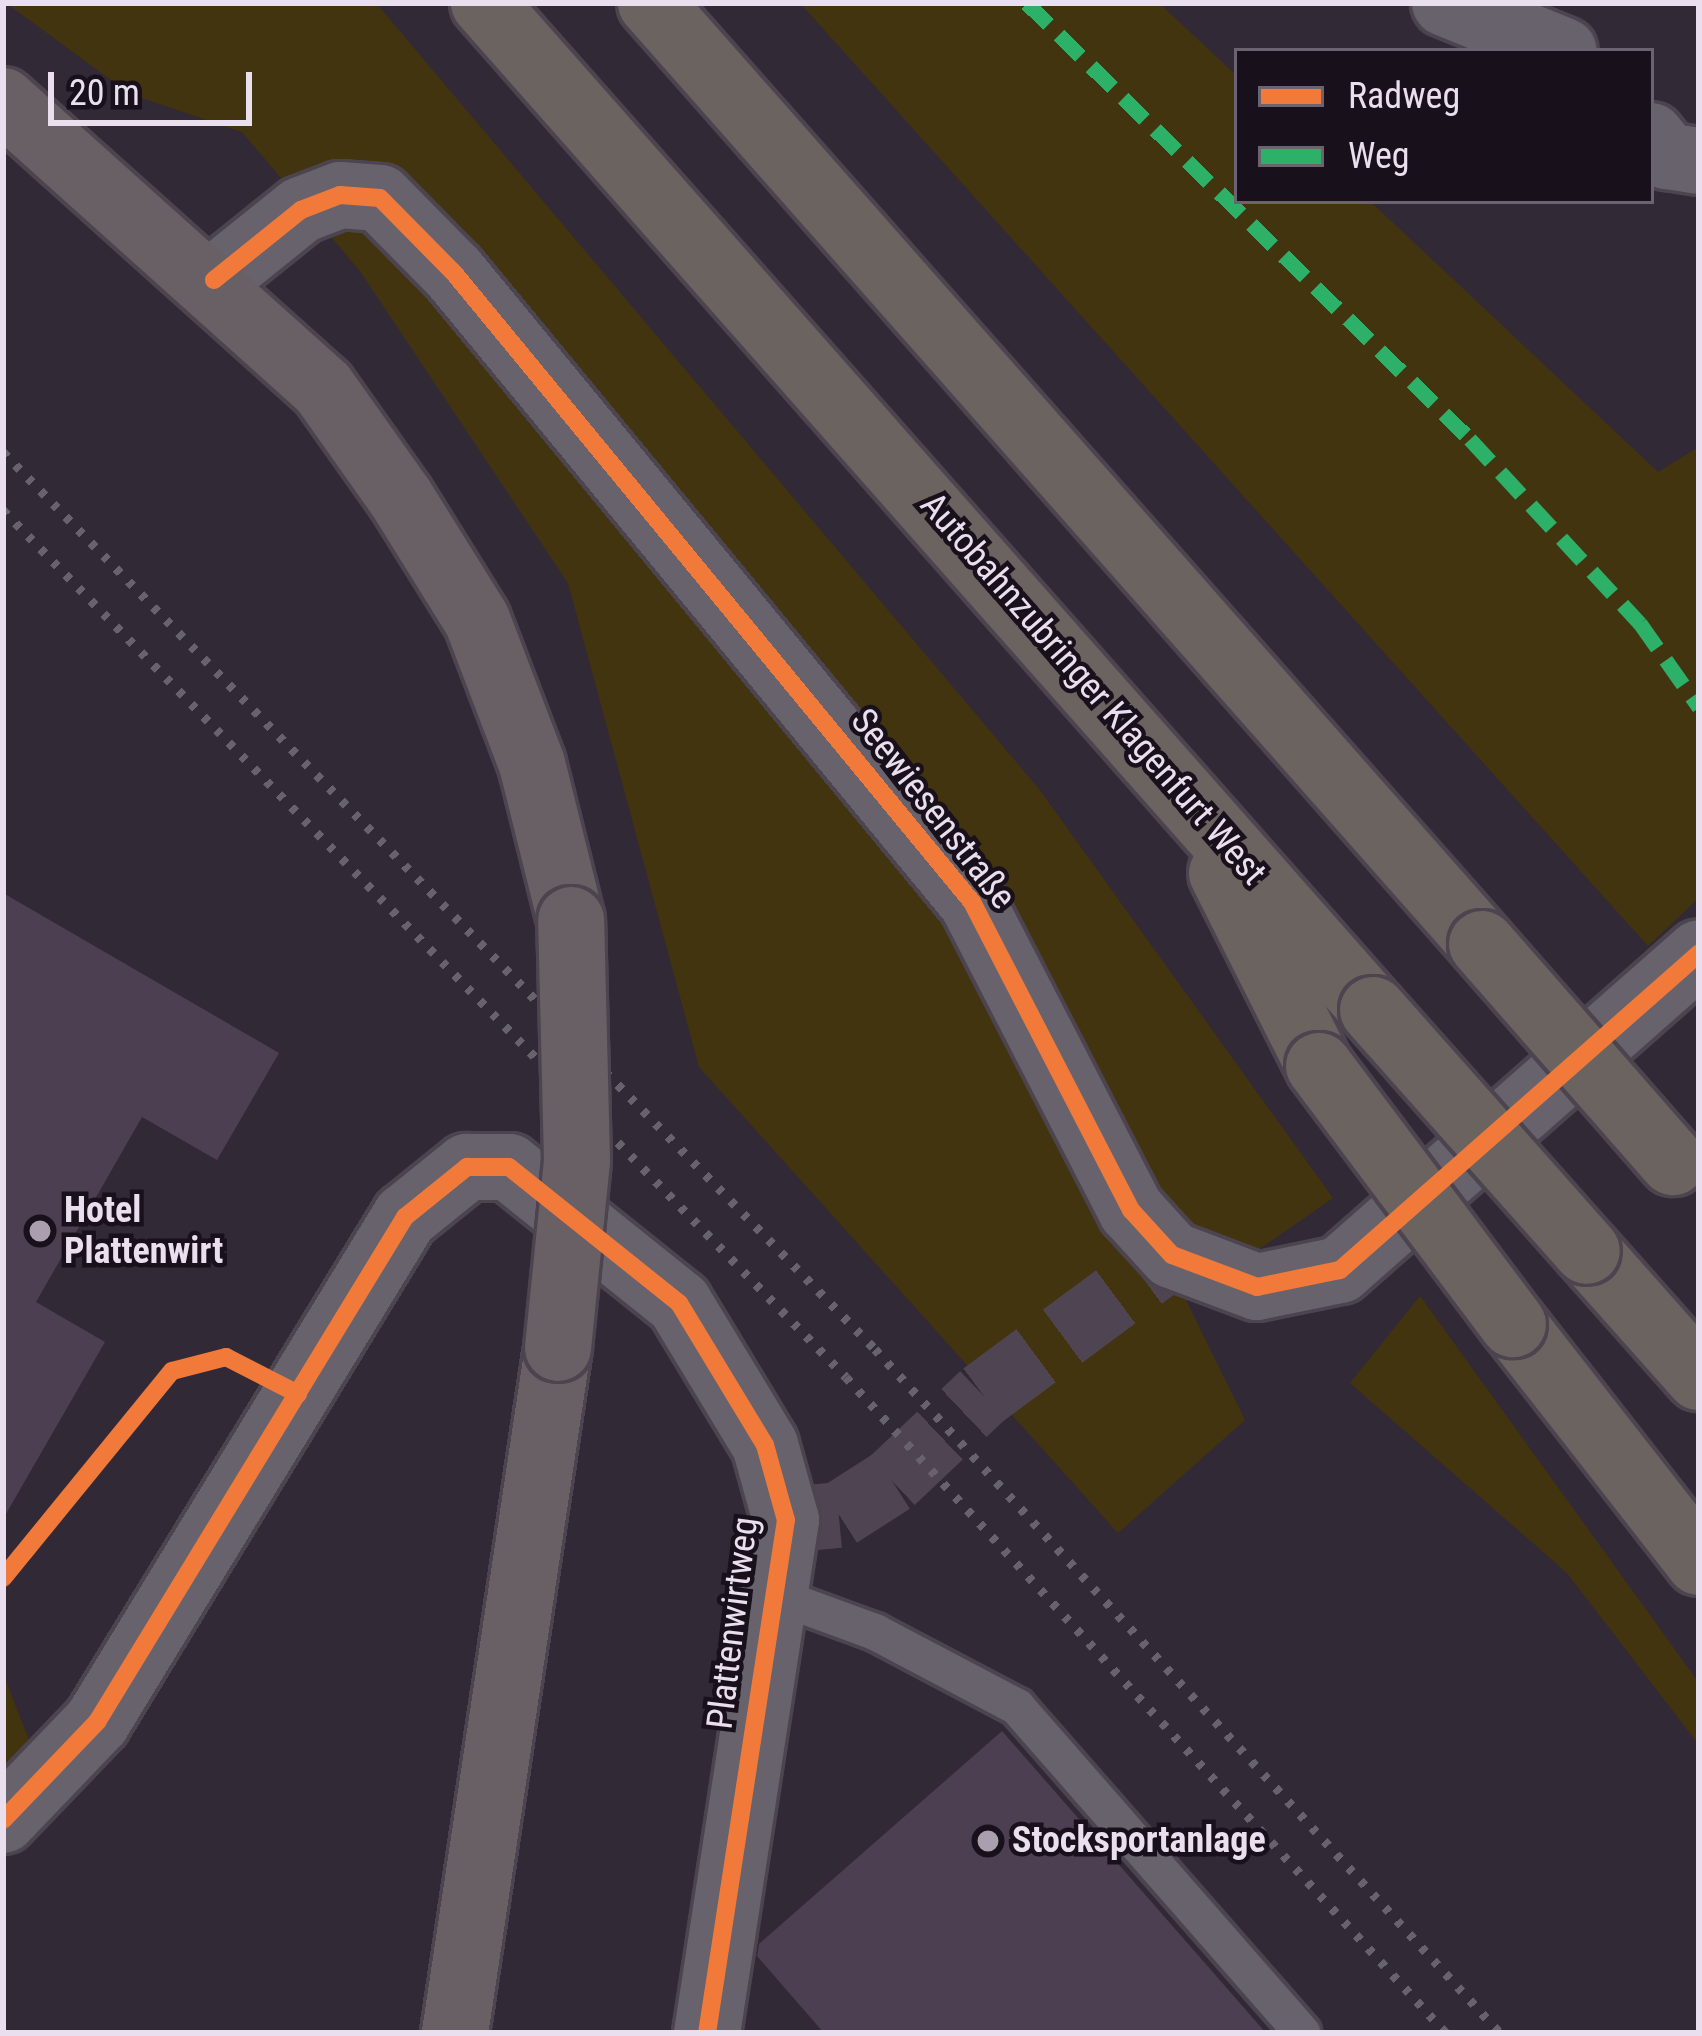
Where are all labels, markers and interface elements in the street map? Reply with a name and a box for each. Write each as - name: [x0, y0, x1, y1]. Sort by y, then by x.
- scale bar: [54, 48, 258, 122]
- legend: [1234, 48, 1654, 204]
- text: 20 m: [69, 72, 140, 114]
- text: Radweg: [1348, 75, 1460, 117]
- text: Weg: [1348, 135, 1410, 177]
- street label: Autobahnzubringer Klagenfurt West: [911, 484, 1275, 894]
- street label: Seewiesenstraße: [842, 700, 1024, 918]
- place label: Hotel Plattenwirt: [64, 1188, 223, 1273]
- marker: Hotel Plattenwirt: [27, 1218, 53, 1244]
- street label: Plattenwirtweg: [699, 1515, 767, 1731]
- place label: Stocksportanlage: [1012, 1819, 1266, 1863]
- marker: Stocksportanlage: [975, 1828, 1001, 1854]

